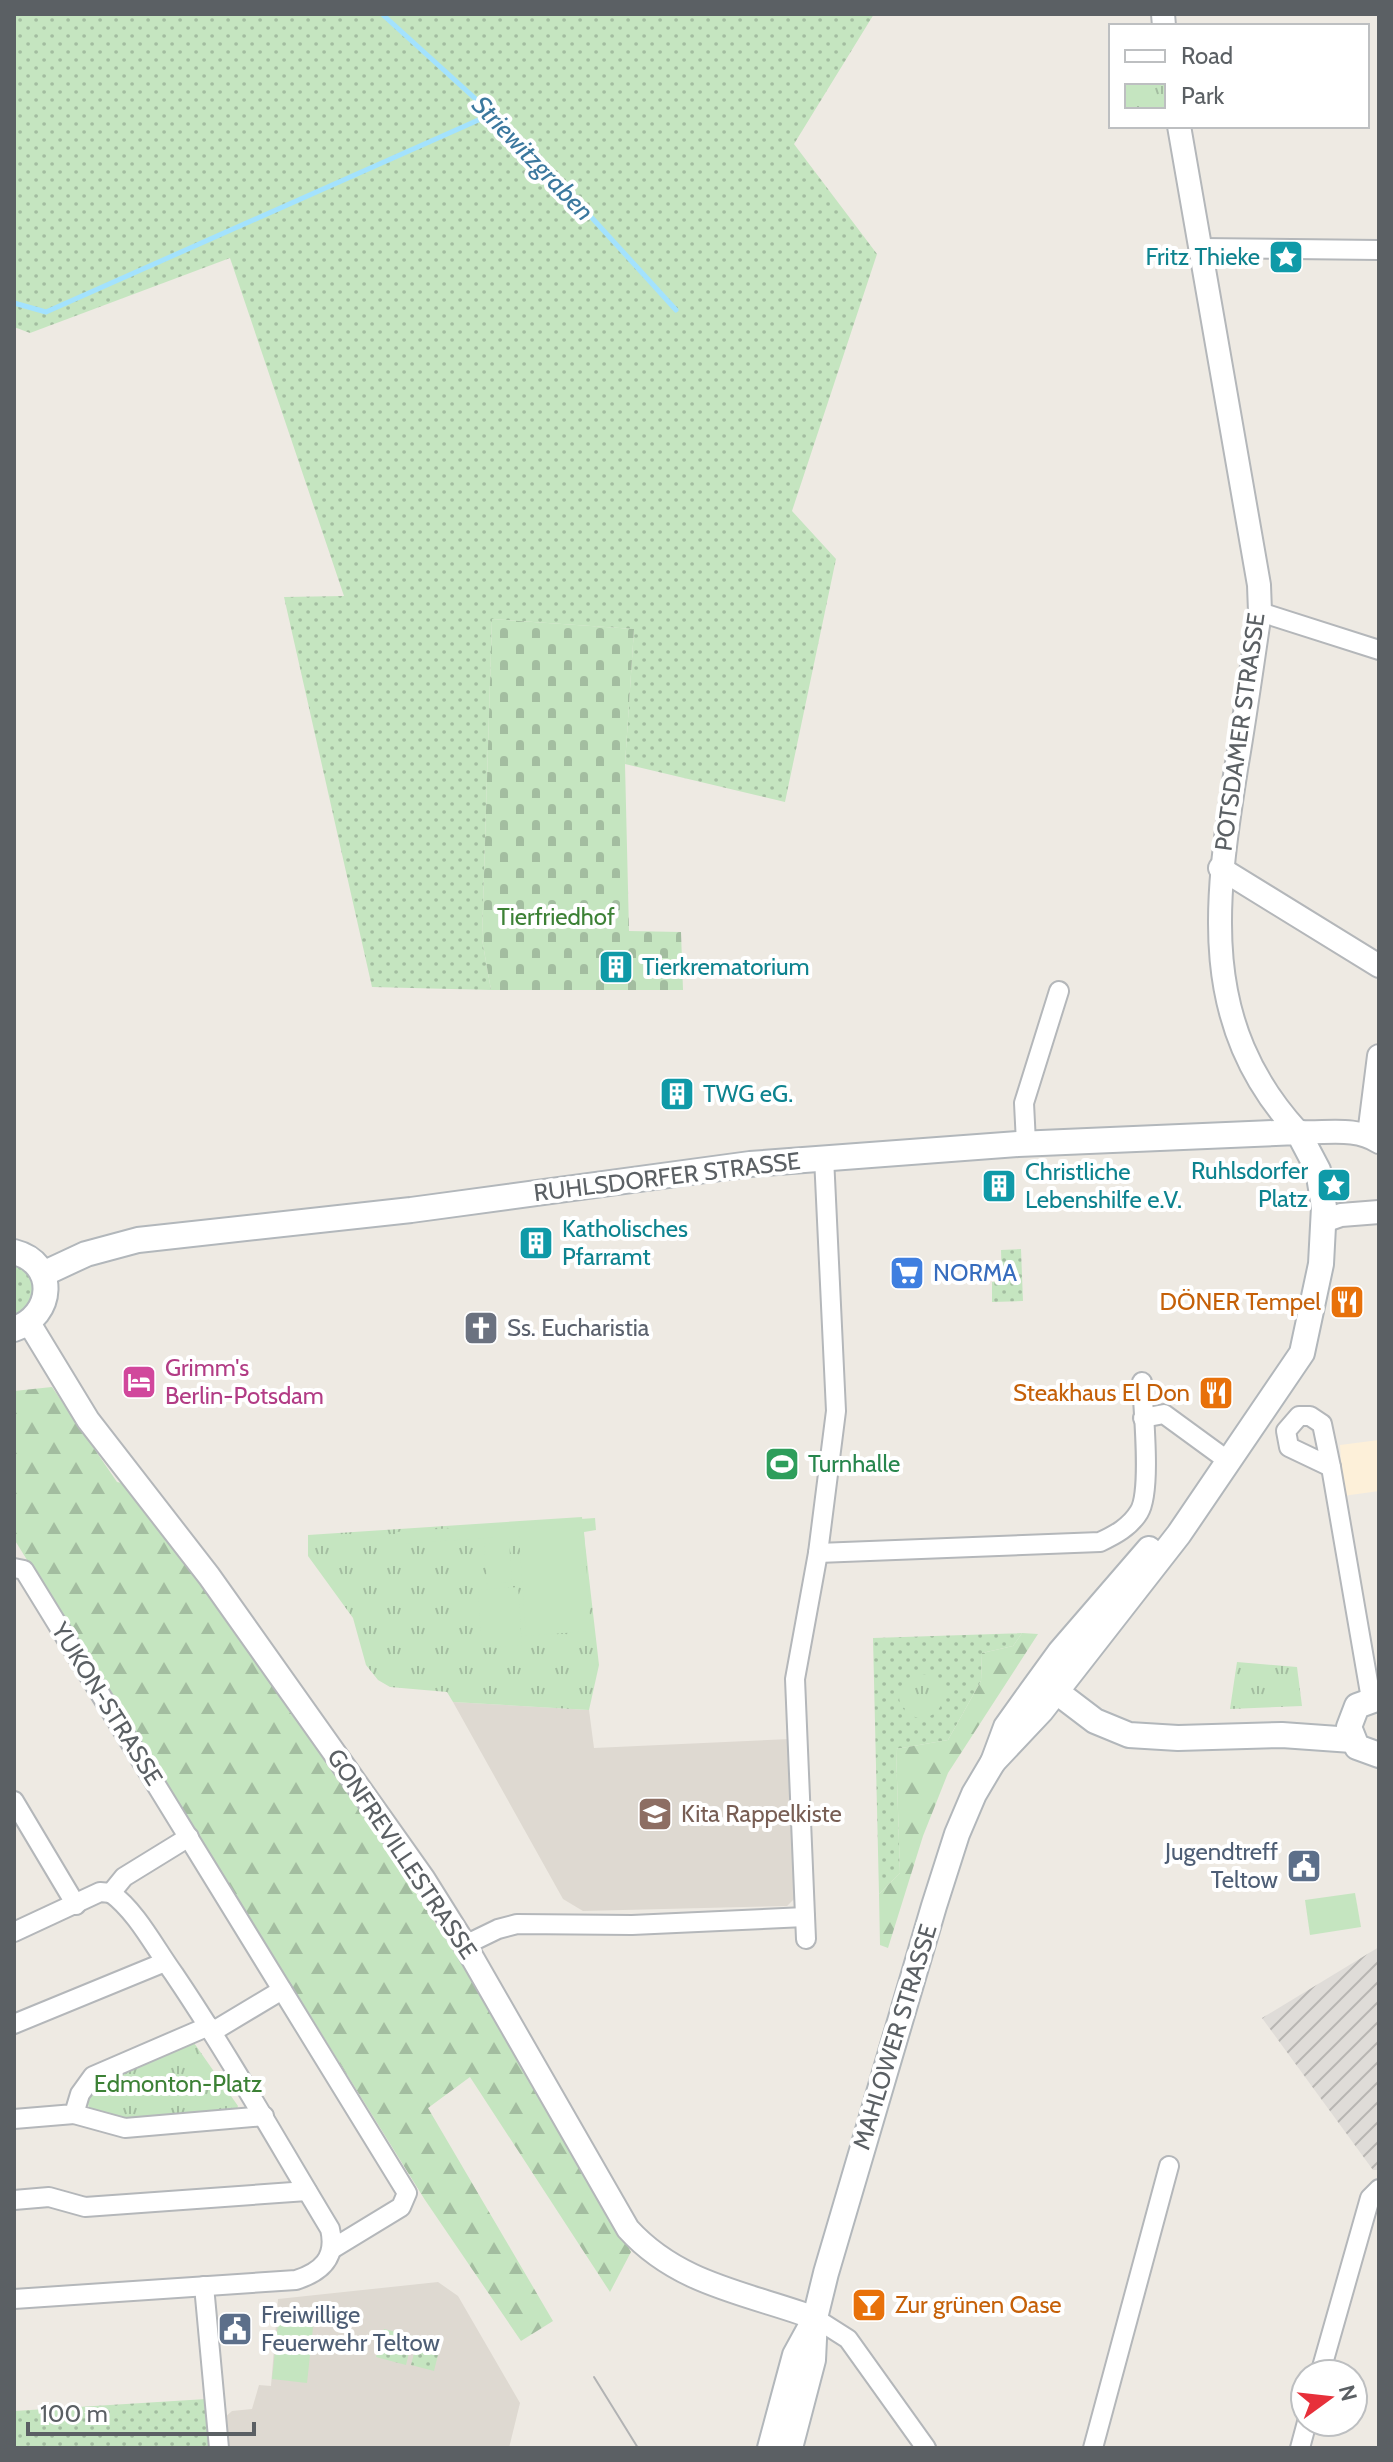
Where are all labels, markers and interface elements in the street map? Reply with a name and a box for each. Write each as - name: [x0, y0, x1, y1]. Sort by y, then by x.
- legend: [1109, 24, 1369, 128]
- text: Road: [1181, 41, 1233, 70]
- text: Park: [1181, 81, 1224, 110]
- water label: Striewitzgraben: [465, 89, 601, 227]
- place icon: Fritz Thieke: [1267, 238, 1305, 276]
- place label: Fritz Thieke: [1146, 242, 1260, 271]
- street label: POTSDAMER STRASSE: [1208, 611, 1271, 853]
- park label: Tierfriedhof: [497, 902, 615, 931]
- building icon: Tierkrematorium: [597, 948, 635, 986]
- place label: Tierkrematorium: [642, 952, 810, 981]
- building icon: TWG eG.: [658, 1075, 696, 1113]
- place label: TWG eG.: [703, 1079, 793, 1108]
- street label: RUHLSDORFER STRASSE: [532, 1146, 802, 1207]
- place label: Ruhlsdorfer Platz: [1191, 1156, 1308, 1213]
- place label: Christliche Lebenshilfe e.V.: [1025, 1157, 1182, 1214]
- place icon: Ruhlsdorfer Platz: [1315, 1166, 1353, 1204]
- building icon: Christliche Lebenshilfe e.V.: [980, 1167, 1018, 1205]
- place label: Katholisches Pfarramt: [562, 1214, 688, 1271]
- building icon: Katholisches Pfarramt: [517, 1224, 555, 1262]
- supermarket icon: NORMA: [888, 1254, 926, 1292]
- place label: NORMA: [933, 1258, 1017, 1287]
- restaurant icon: DÖNER Tempel: [1328, 1283, 1366, 1321]
- place label: DÖNER Tempel: [1159, 1287, 1321, 1316]
- church icon: Ss. Eucharistia: [462, 1309, 500, 1347]
- place label: Ss. Eucharistia: [507, 1313, 650, 1342]
- place label: Grimm's Berlin-Potsdam: [165, 1353, 324, 1410]
- hotel icon: Grimm's Berlin-Potsdam: [120, 1363, 158, 1401]
- restaurant icon: Steakhaus El Don: [1197, 1374, 1235, 1412]
- place label: Steakhaus El Don: [1013, 1378, 1190, 1407]
- sports icon: Turnhalle: [763, 1445, 801, 1483]
- place label: Turnhalle: [808, 1449, 900, 1478]
- street label: YUKON-STRASSE: [45, 1616, 169, 1791]
- street label: GONFREVILLESTRASSE: [321, 1743, 484, 1964]
- school or university icon: Kita Rappelkiste: [636, 1795, 674, 1833]
- place label: Kita Rappelkiste: [681, 1799, 842, 1828]
- place label: Jugendtreff Teltow: [1164, 1837, 1279, 1894]
- public building icon: Jugendtreff Teltow: [1285, 1847, 1323, 1885]
- street label: MAHLOWER STRASSE: [846, 1921, 943, 2153]
- park label: Edmonton-Platz: [94, 2069, 262, 2098]
- bar icon: Zur grünen Oase: [850, 2286, 888, 2324]
- place label: Zur grünen Oase: [895, 2290, 1062, 2319]
- place label: Freiwillige Feuerwehr Teltow: [261, 2300, 441, 2357]
- public building icon: Freiwillige Feuerwehr Teltow: [216, 2310, 254, 2348]
- north arrow: [1289, 2358, 1369, 2438]
- text: N: [1333, 2382, 1363, 2404]
- scale bar: [28, 2386, 254, 2436]
- text: 100 m: [40, 2399, 108, 2428]

